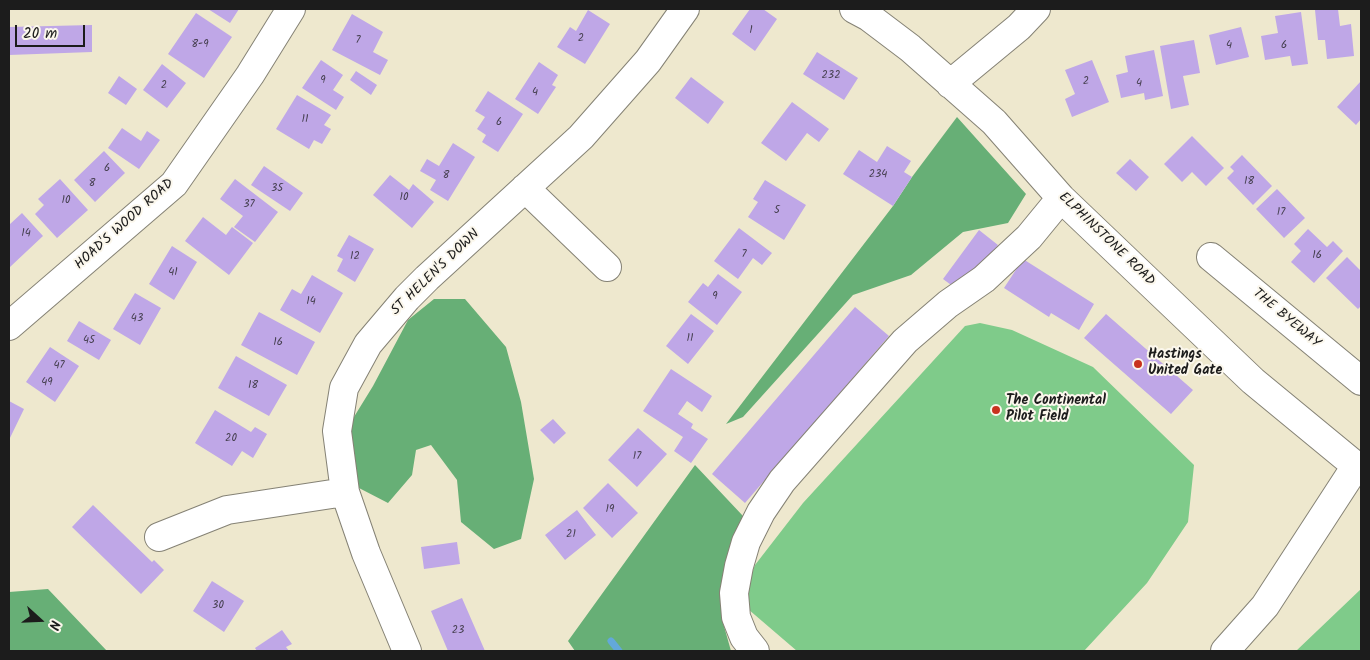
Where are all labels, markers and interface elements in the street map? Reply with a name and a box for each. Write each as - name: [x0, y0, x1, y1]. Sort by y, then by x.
- scale bar: [18, 15, 88, 47]
- text: 20 m: [23, 22, 57, 46]
- house number: 1: [749, 24, 753, 38]
- house number: 2: [578, 32, 584, 46]
- house number: 7: [355, 34, 361, 48]
- house number: 8-9: [191, 38, 209, 52]
- house number: 4: [1226, 39, 1232, 53]
- house number: 6: [1281, 39, 1287, 53]
- house number: 232: [821, 69, 841, 83]
- house number: 9: [320, 74, 326, 88]
- house number: 2: [1083, 75, 1089, 89]
- house number: 4: [1136, 77, 1142, 91]
- house number: 2: [161, 79, 167, 93]
- house number: 4: [532, 86, 538, 100]
- house number: 11: [302, 113, 308, 127]
- house number: 6: [496, 116, 502, 130]
- house number: 6: [104, 162, 110, 176]
- house number: 234: [869, 168, 887, 182]
- house number: 8: [443, 169, 449, 183]
- house number: 18: [1244, 175, 1254, 189]
- street label: HOAD'S WOOD ROAD: [72, 176, 178, 274]
- house number: 8: [89, 177, 95, 191]
- house number: 35: [271, 182, 283, 196]
- street label: ELPHINSTONE ROAD: [1054, 190, 1158, 290]
- house number: 10: [400, 191, 408, 205]
- house number: 10: [62, 194, 70, 208]
- house number: 37: [243, 198, 255, 212]
- house number: 5: [774, 204, 780, 218]
- house number: 17: [1277, 206, 1285, 220]
- street label: ST HELEN'S DOWN: [388, 226, 484, 320]
- house number: 14: [21, 227, 31, 241]
- house number: 7: [741, 248, 747, 262]
- house number: 16: [1312, 249, 1322, 263]
- house number: 12: [350, 250, 360, 264]
- house number: 41: [168, 266, 178, 280]
- street label: THE BYEWAY: [1249, 286, 1323, 352]
- house number: 9: [712, 290, 718, 304]
- house number: 14: [306, 295, 316, 309]
- house number: 43: [131, 312, 143, 326]
- house number: 11: [687, 332, 693, 346]
- house number: 45: [83, 334, 95, 348]
- house number: 16: [273, 336, 283, 350]
- place label: Hastings United Gate: [1148, 348, 1222, 381]
- marker: Hastings United Gate: [1132, 358, 1144, 370]
- house number: 47: [53, 359, 65, 373]
- house number: 49: [41, 376, 53, 390]
- house number: 18: [248, 379, 258, 393]
- place label: The Continental Pilot Field: [1006, 394, 1106, 427]
- marker: The Continental Pilot Field: [990, 404, 1002, 416]
- house number: 20: [225, 432, 237, 446]
- house number: 17: [633, 450, 641, 464]
- house number: 19: [606, 503, 614, 517]
- house number: 21: [566, 528, 576, 542]
- north arrow: [15, 595, 65, 645]
- house number: 30: [212, 599, 224, 613]
- text: N: [42, 617, 66, 633]
- house number: 23: [452, 624, 464, 638]

